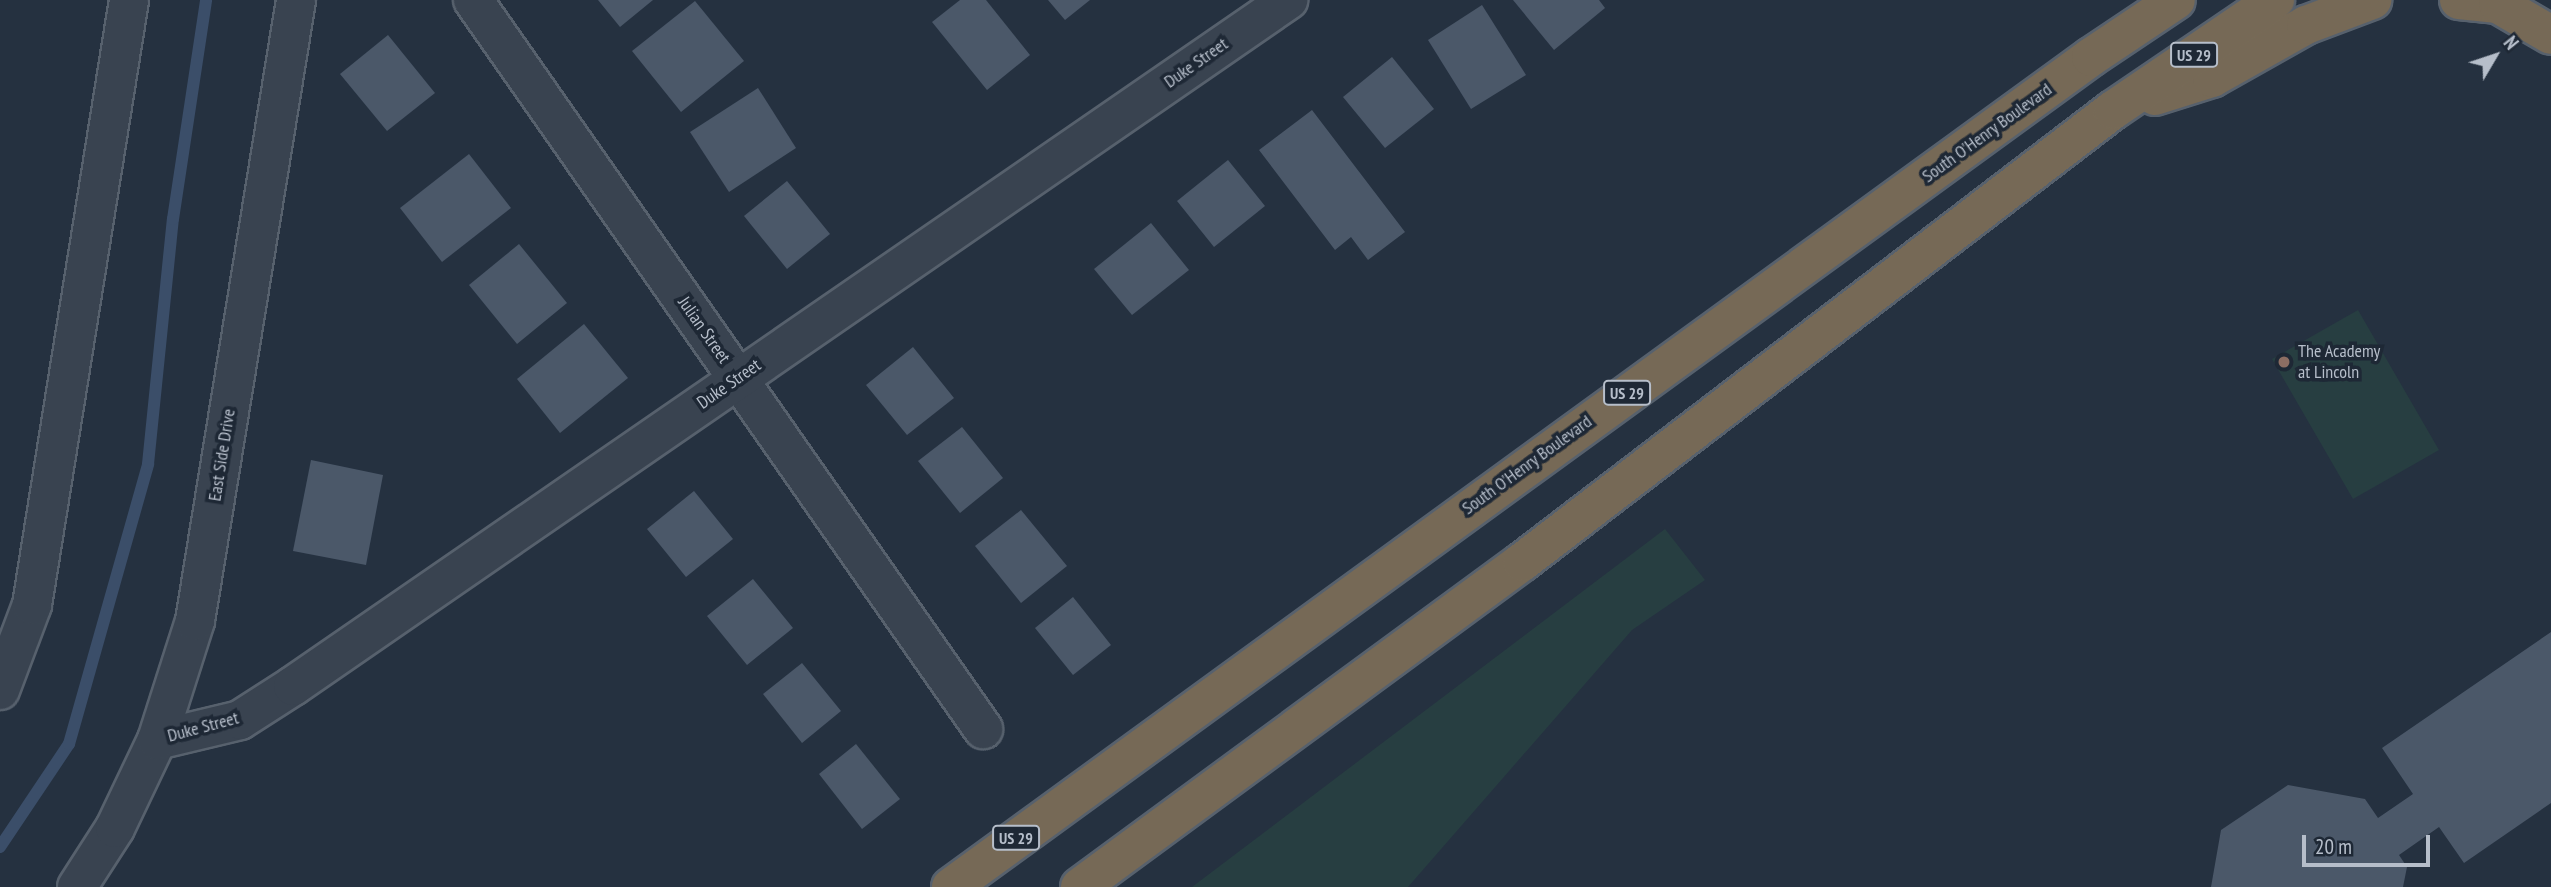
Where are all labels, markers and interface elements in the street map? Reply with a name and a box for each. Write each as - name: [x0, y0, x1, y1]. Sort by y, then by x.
- north arrow: [2460, 21, 2530, 91]
- text: N: [2499, 31, 2524, 54]
- street label: Duke Street: [1160, 33, 1232, 93]
- road number: US 29: [2170, 42, 2218, 68]
- street label: South O'Henry Boulevard: [1918, 79, 2056, 187]
- street label: Julian Street: [673, 293, 735, 367]
- place label: The Academy at Lincoln: [2298, 341, 2381, 384]
- street label: Duke Street: [693, 354, 765, 414]
- marker: The Academy at Lincoln: [2276, 354, 2292, 370]
- road number: US 29: [1602, 380, 1652, 406]
- street label: East Side Drive: [204, 407, 240, 503]
- street label: South O'Henry Boulevard: [1458, 411, 1596, 519]
- street label: Duke Street: [165, 707, 241, 747]
- scale bar: [2306, 820, 2434, 864]
- road number: US 29: [992, 825, 1040, 850]
- text: 20 m: [2315, 833, 2352, 860]

